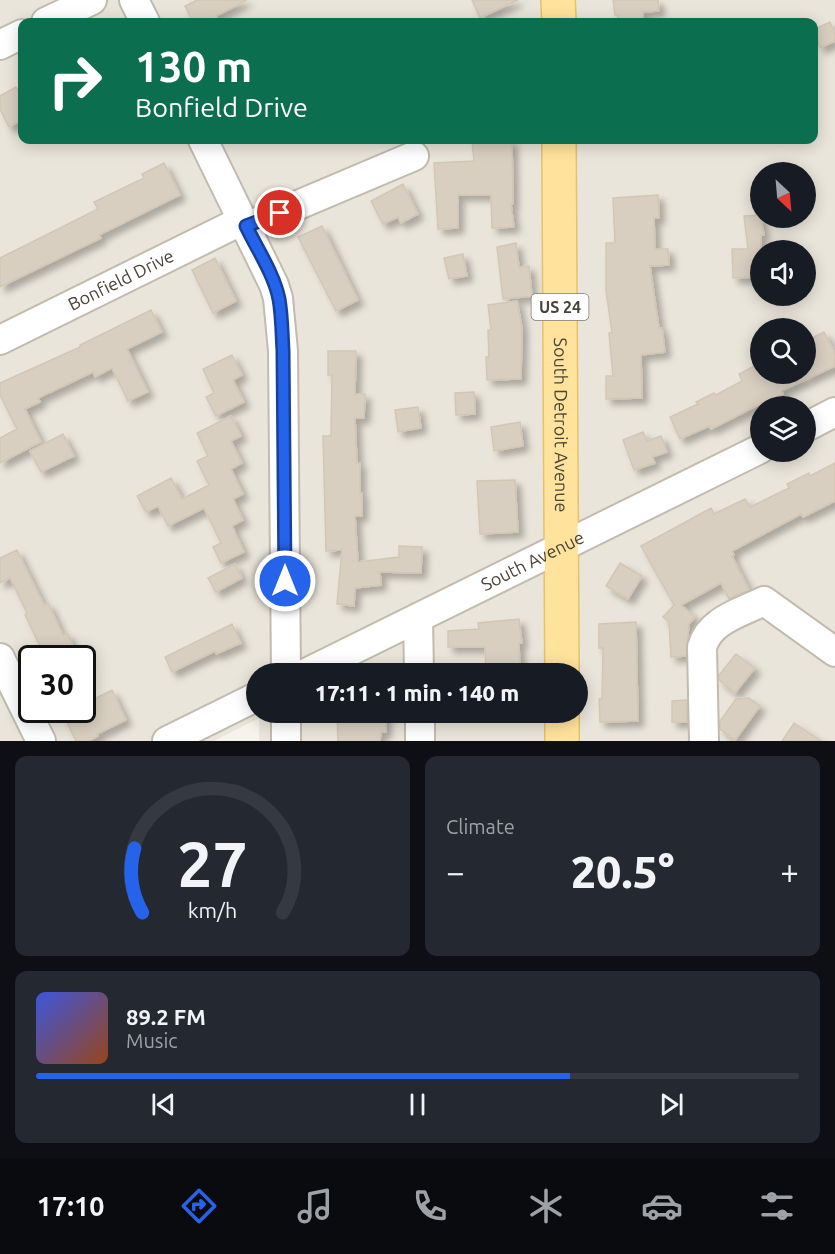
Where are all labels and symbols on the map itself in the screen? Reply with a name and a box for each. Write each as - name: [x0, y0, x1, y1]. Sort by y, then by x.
- north arrow: [750, 162, 816, 228]
- pin: [254, 187, 305, 238]
- street label: Bonfield Drive: [64, 245, 177, 314]
- road number: US 24: [532, 294, 588, 320]
- street label: South Detroit Avenue: [551, 337, 572, 513]
- street label: South Avenue: [477, 526, 587, 594]
- position arrow: [253, 549, 317, 613]
- speed limit sign: 30: [18, 645, 96, 723]

